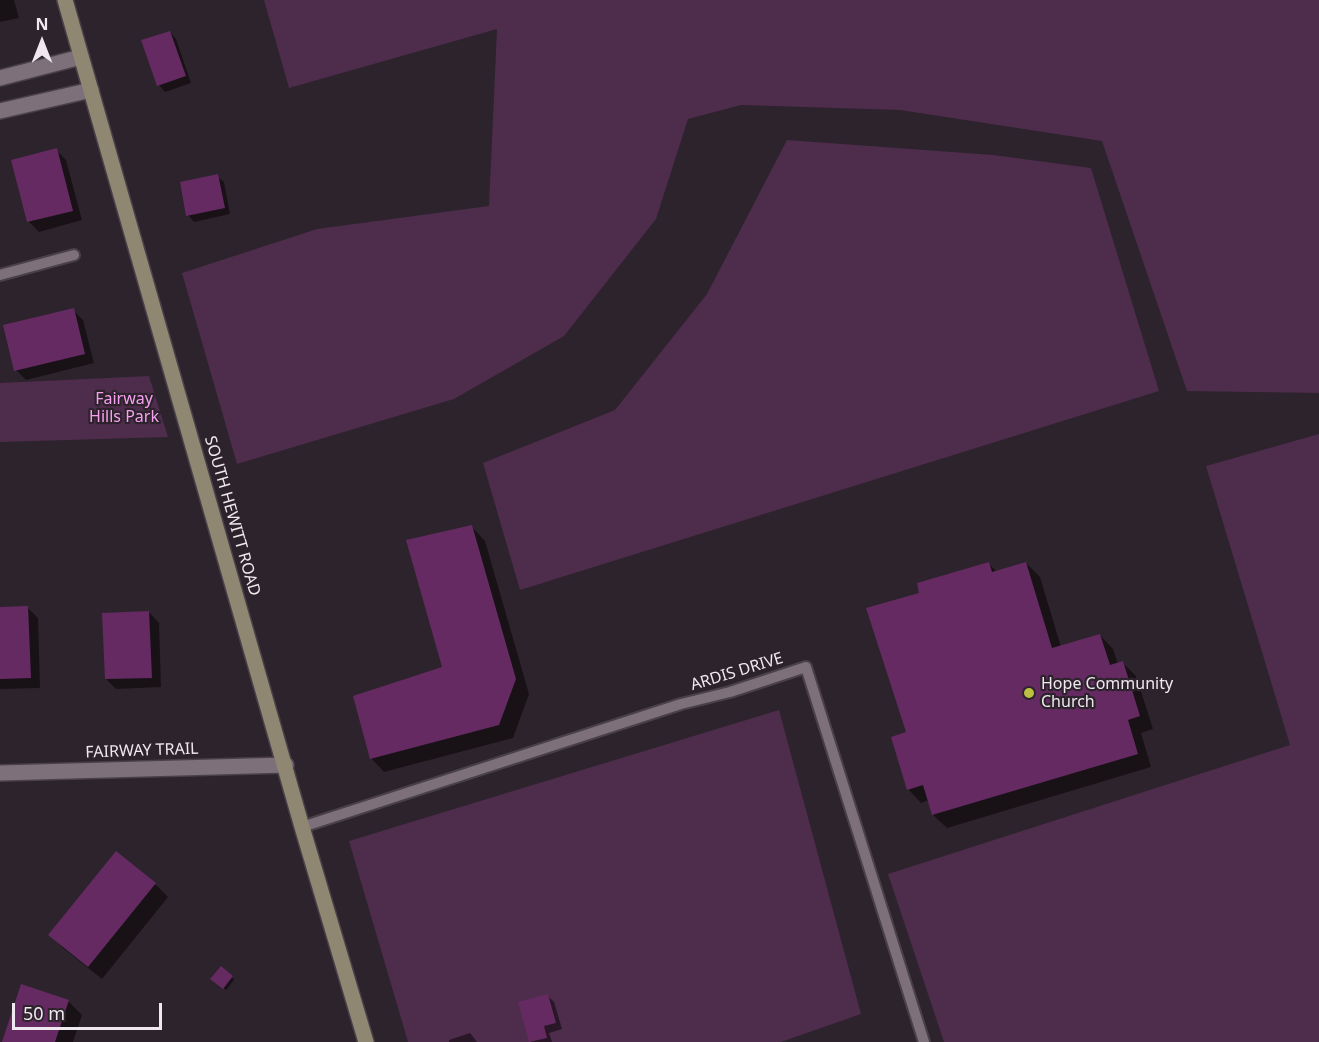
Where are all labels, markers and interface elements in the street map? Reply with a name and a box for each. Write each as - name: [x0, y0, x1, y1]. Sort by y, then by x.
- north arrow: [12, 12, 72, 72]
- text: N: [35, 13, 49, 35]
- park label: Fairway Hills Park: [89, 389, 159, 427]
- street label: SOUTH HEWITT ROAD: [200, 434, 264, 598]
- street label: ARDIS DRIVE: [688, 649, 786, 695]
- place label: Hope Community Church: [1041, 674, 1173, 712]
- marker: Hope Community Church: [1022, 686, 1036, 700]
- street label: FAIRWAY TRAIL: [85, 739, 199, 763]
- scale bar: [15, 991, 165, 1029]
- text: 50 m: [23, 1001, 65, 1025]

